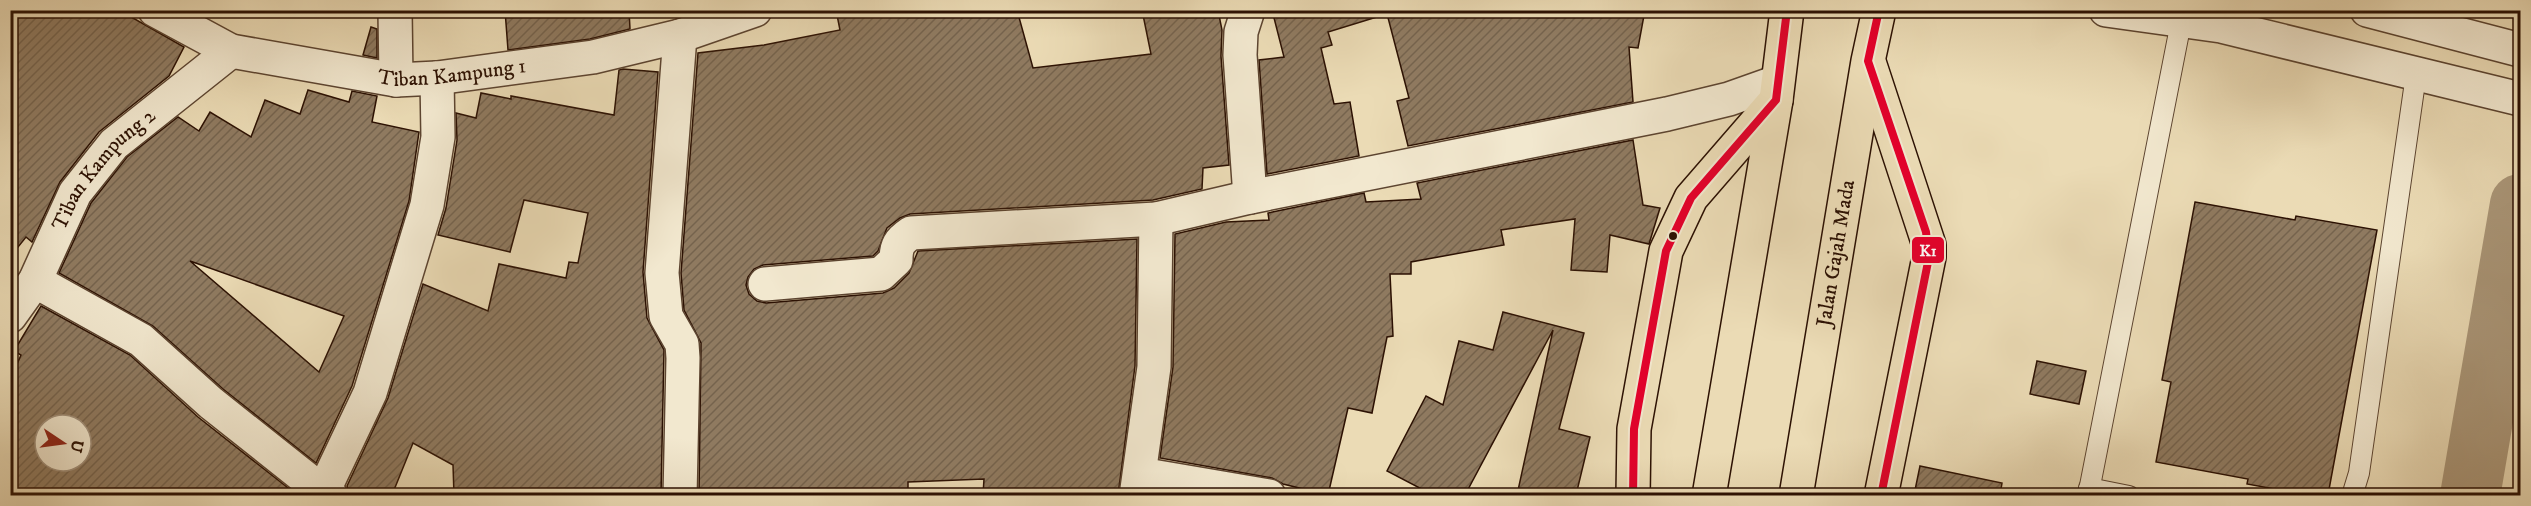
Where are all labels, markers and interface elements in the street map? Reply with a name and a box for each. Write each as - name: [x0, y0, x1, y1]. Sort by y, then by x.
- street label: Tiban Kampung 1: [376, 53, 528, 93]
- street label: Tiban Kampung 2: [47, 103, 161, 234]
- street label: Jalan Gajah Mada: [1811, 178, 1861, 331]
- unlabelled marker: [1667, 230, 1679, 242]
- line badge: K1: [1911, 236, 1945, 264]
- text: K1: [1919, 241, 1937, 261]
- north arrow: [33, 413, 93, 473]
- text: U: [65, 438, 88, 455]

